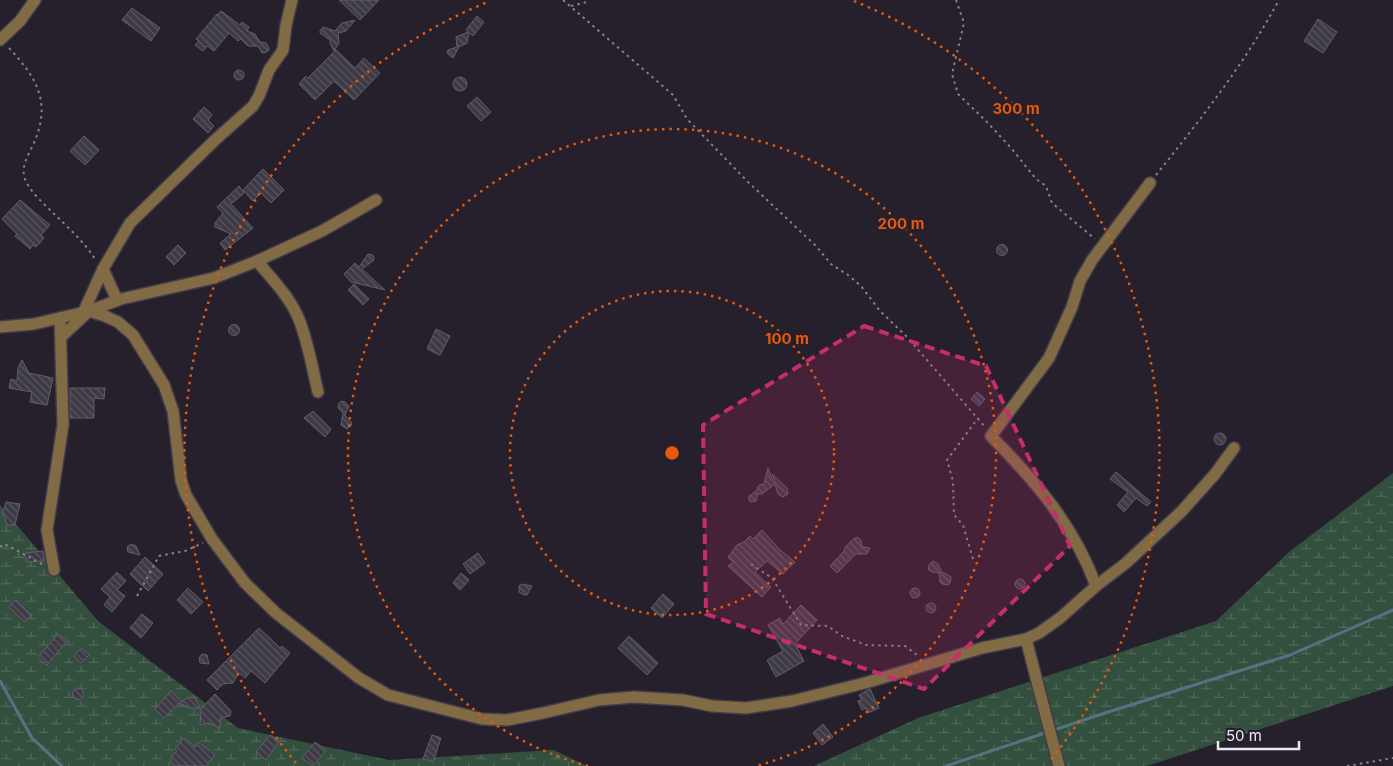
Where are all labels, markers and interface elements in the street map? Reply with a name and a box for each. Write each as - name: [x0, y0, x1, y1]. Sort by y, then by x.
- text: 300 m: [992, 99, 1040, 118]
- text: 200 m: [878, 214, 924, 233]
- text: 100 m: [765, 329, 809, 348]
- centre of rings: [663, 444, 681, 462]
- scale bar: [1218, 718, 1299, 750]
- text: 50 m: [1226, 726, 1262, 745]

